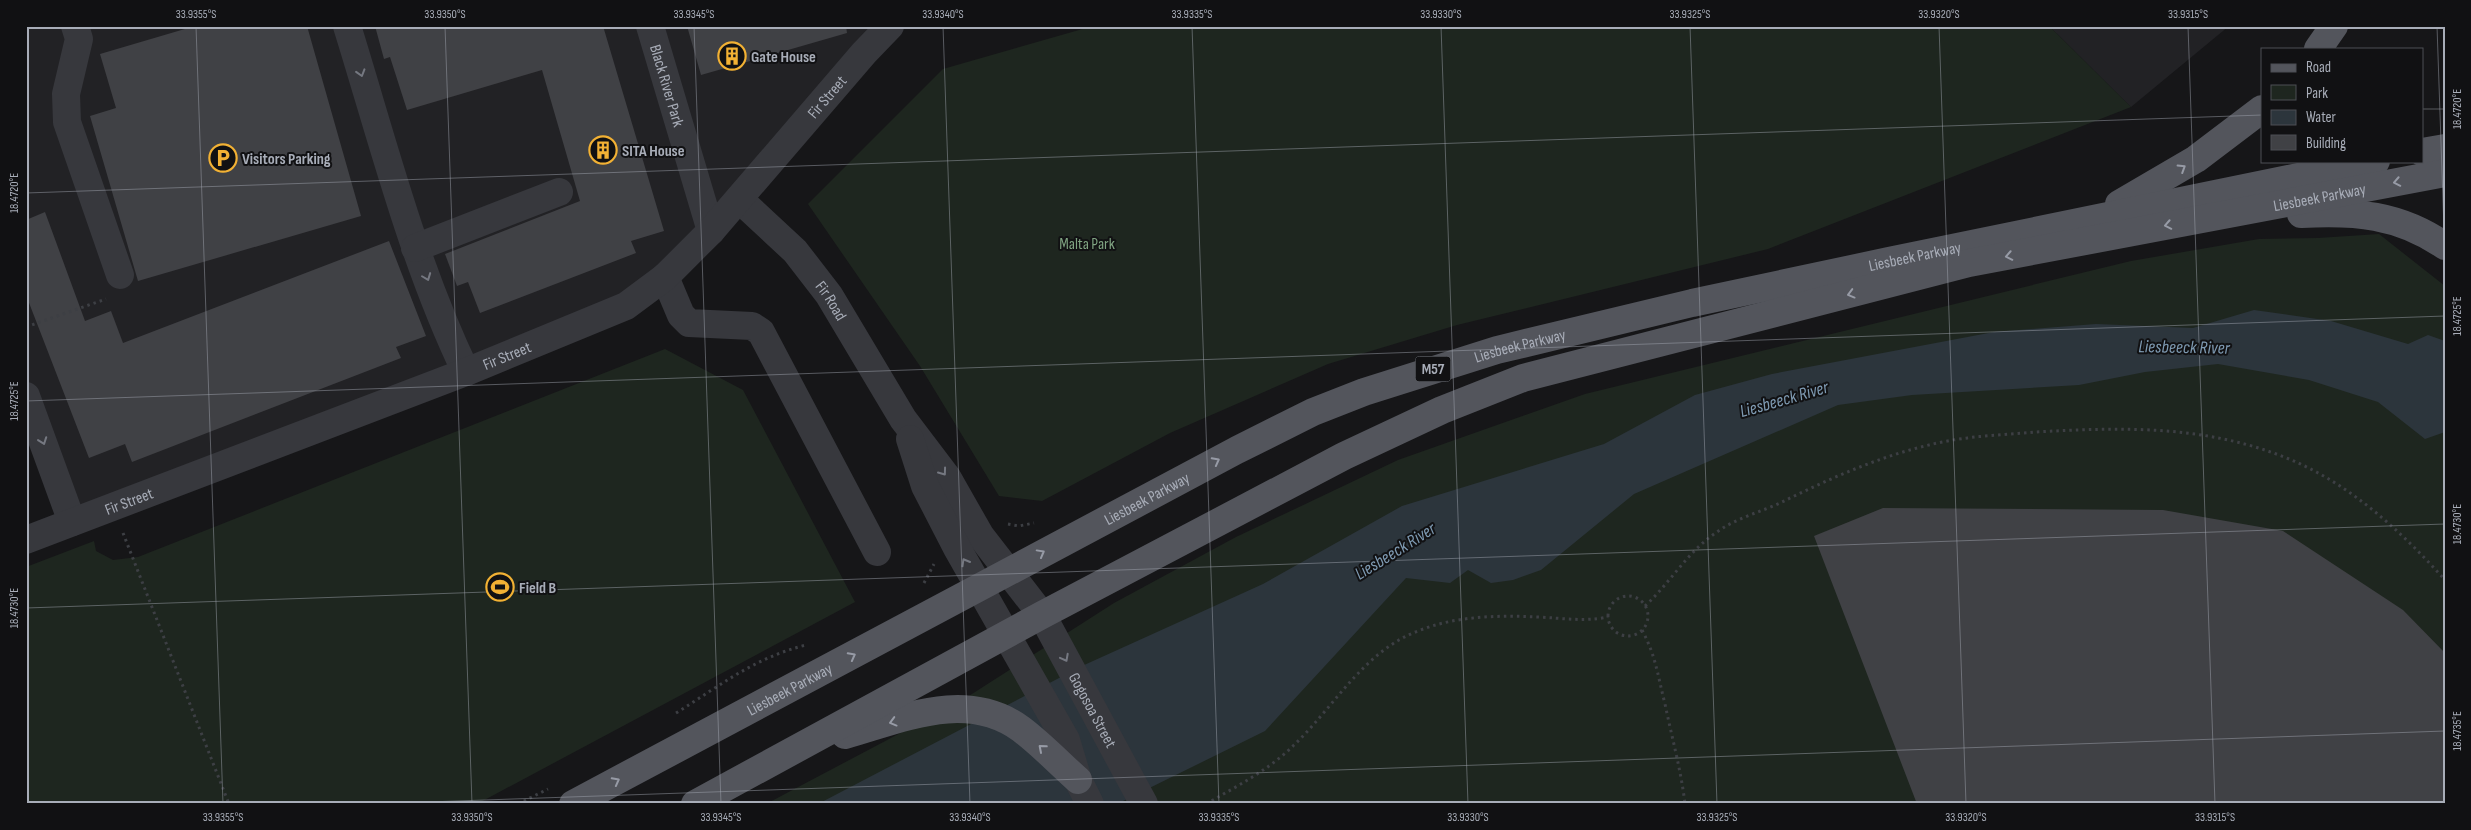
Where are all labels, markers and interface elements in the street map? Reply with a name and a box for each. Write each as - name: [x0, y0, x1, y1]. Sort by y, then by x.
- text: 33.9355°S: [176, 7, 216, 22]
- text: 33.9350°S: [424, 7, 466, 22]
- text: 33.9345°S: [674, 7, 715, 22]
- text: 33.9340°S: [922, 7, 964, 22]
- text: 33.9335°S: [1172, 7, 1212, 22]
- text: 33.9330°S: [1420, 7, 1462, 22]
- text: 33.9325°S: [1670, 7, 1710, 22]
- text: 33.9320°S: [1918, 7, 1960, 22]
- text: 33.9315°S: [2168, 7, 2208, 22]
- building icon: Gate House: [717, 41, 747, 71]
- street label: Black River Park: [645, 42, 687, 129]
- place label: Gate House: [751, 48, 816, 67]
- legend: [2261, 48, 2424, 162]
- text: Road: [2306, 58, 2331, 77]
- one-way arrow: [355, 68, 365, 76]
- street label: Fir Street: [804, 72, 851, 123]
- text: Park: [2306, 84, 2328, 103]
- text: 18.4720°E: [2450, 89, 2465, 129]
- text: Water: [2306, 108, 2337, 127]
- text: Building: [2306, 134, 2346, 153]
- building icon: SITA House: [588, 135, 618, 165]
- place label: SITA House: [622, 142, 685, 161]
- parking icon: Visitors Parking: [208, 143, 238, 173]
- place label: Visitors Parking: [242, 150, 331, 169]
- one-way arrow: [2176, 165, 2186, 174]
- text: 18.4720°E: [7, 173, 22, 213]
- one-way arrow: [2392, 176, 2401, 186]
- street label: Liesbeek Parkway: [2272, 180, 2368, 216]
- one-way arrow: [2164, 219, 2173, 230]
- park label: Malta Park: [1059, 235, 1115, 254]
- street label: Liesbeek Parkway: [1867, 238, 1963, 276]
- one-way arrow: [2004, 250, 2013, 260]
- one-way arrow: [421, 273, 431, 281]
- street label: Fir Road: [811, 278, 850, 324]
- one-way arrow: [1847, 288, 1855, 298]
- text: 18.4725°E: [2450, 296, 2465, 336]
- street label: Liesbeek Parkway: [1472, 326, 1568, 368]
- water label: Liesbeeck River: [2138, 336, 2231, 359]
- street label: Fir Street: [480, 338, 534, 375]
- road number: M57: [1416, 356, 1450, 382]
- water label: Liesbeeck River: [1737, 377, 1832, 422]
- text: 18.4725°E: [7, 381, 22, 421]
- one-way arrow: [37, 437, 47, 445]
- one-way arrow: [1211, 457, 1220, 467]
- one-way arrow: [937, 466, 946, 476]
- street label: Liesbeek Parkway: [1101, 469, 1193, 530]
- street label: Fir Street: [102, 484, 156, 520]
- text: 18.4730°E: [2450, 504, 2465, 544]
- water label: Liesbeeck River: [1351, 518, 1440, 584]
- one-way arrow: [1036, 550, 1045, 560]
- one-way arrow: [961, 558, 971, 567]
- sports icon: Field B: [485, 572, 515, 602]
- place label: Field B: [519, 579, 557, 598]
- text: 18.4730°E: [7, 588, 22, 628]
- one-way arrow: [847, 652, 856, 662]
- one-way arrow: [1059, 652, 1069, 661]
- street label: Liesbeek Parkway: [744, 660, 836, 721]
- street label: Gogosoa Street: [1064, 670, 1120, 752]
- text: 18.4735°E: [2450, 711, 2465, 751]
- one-way arrow: [888, 716, 897, 727]
- one-way arrow: [1038, 744, 1047, 753]
- one-way arrow: [611, 777, 620, 787]
- text: 33.9355°S: [203, 810, 243, 825]
- text: 33.9350°S: [451, 810, 493, 825]
- text: 33.9345°S: [701, 810, 742, 825]
- text: 33.9340°S: [949, 810, 991, 825]
- text: 33.9335°S: [1199, 810, 1239, 825]
- text: 33.9330°S: [1447, 810, 1489, 825]
- text: 33.9325°S: [1697, 810, 1737, 825]
- text: 33.9320°S: [1945, 810, 1987, 825]
- text: 33.9315°S: [2195, 810, 2235, 825]

